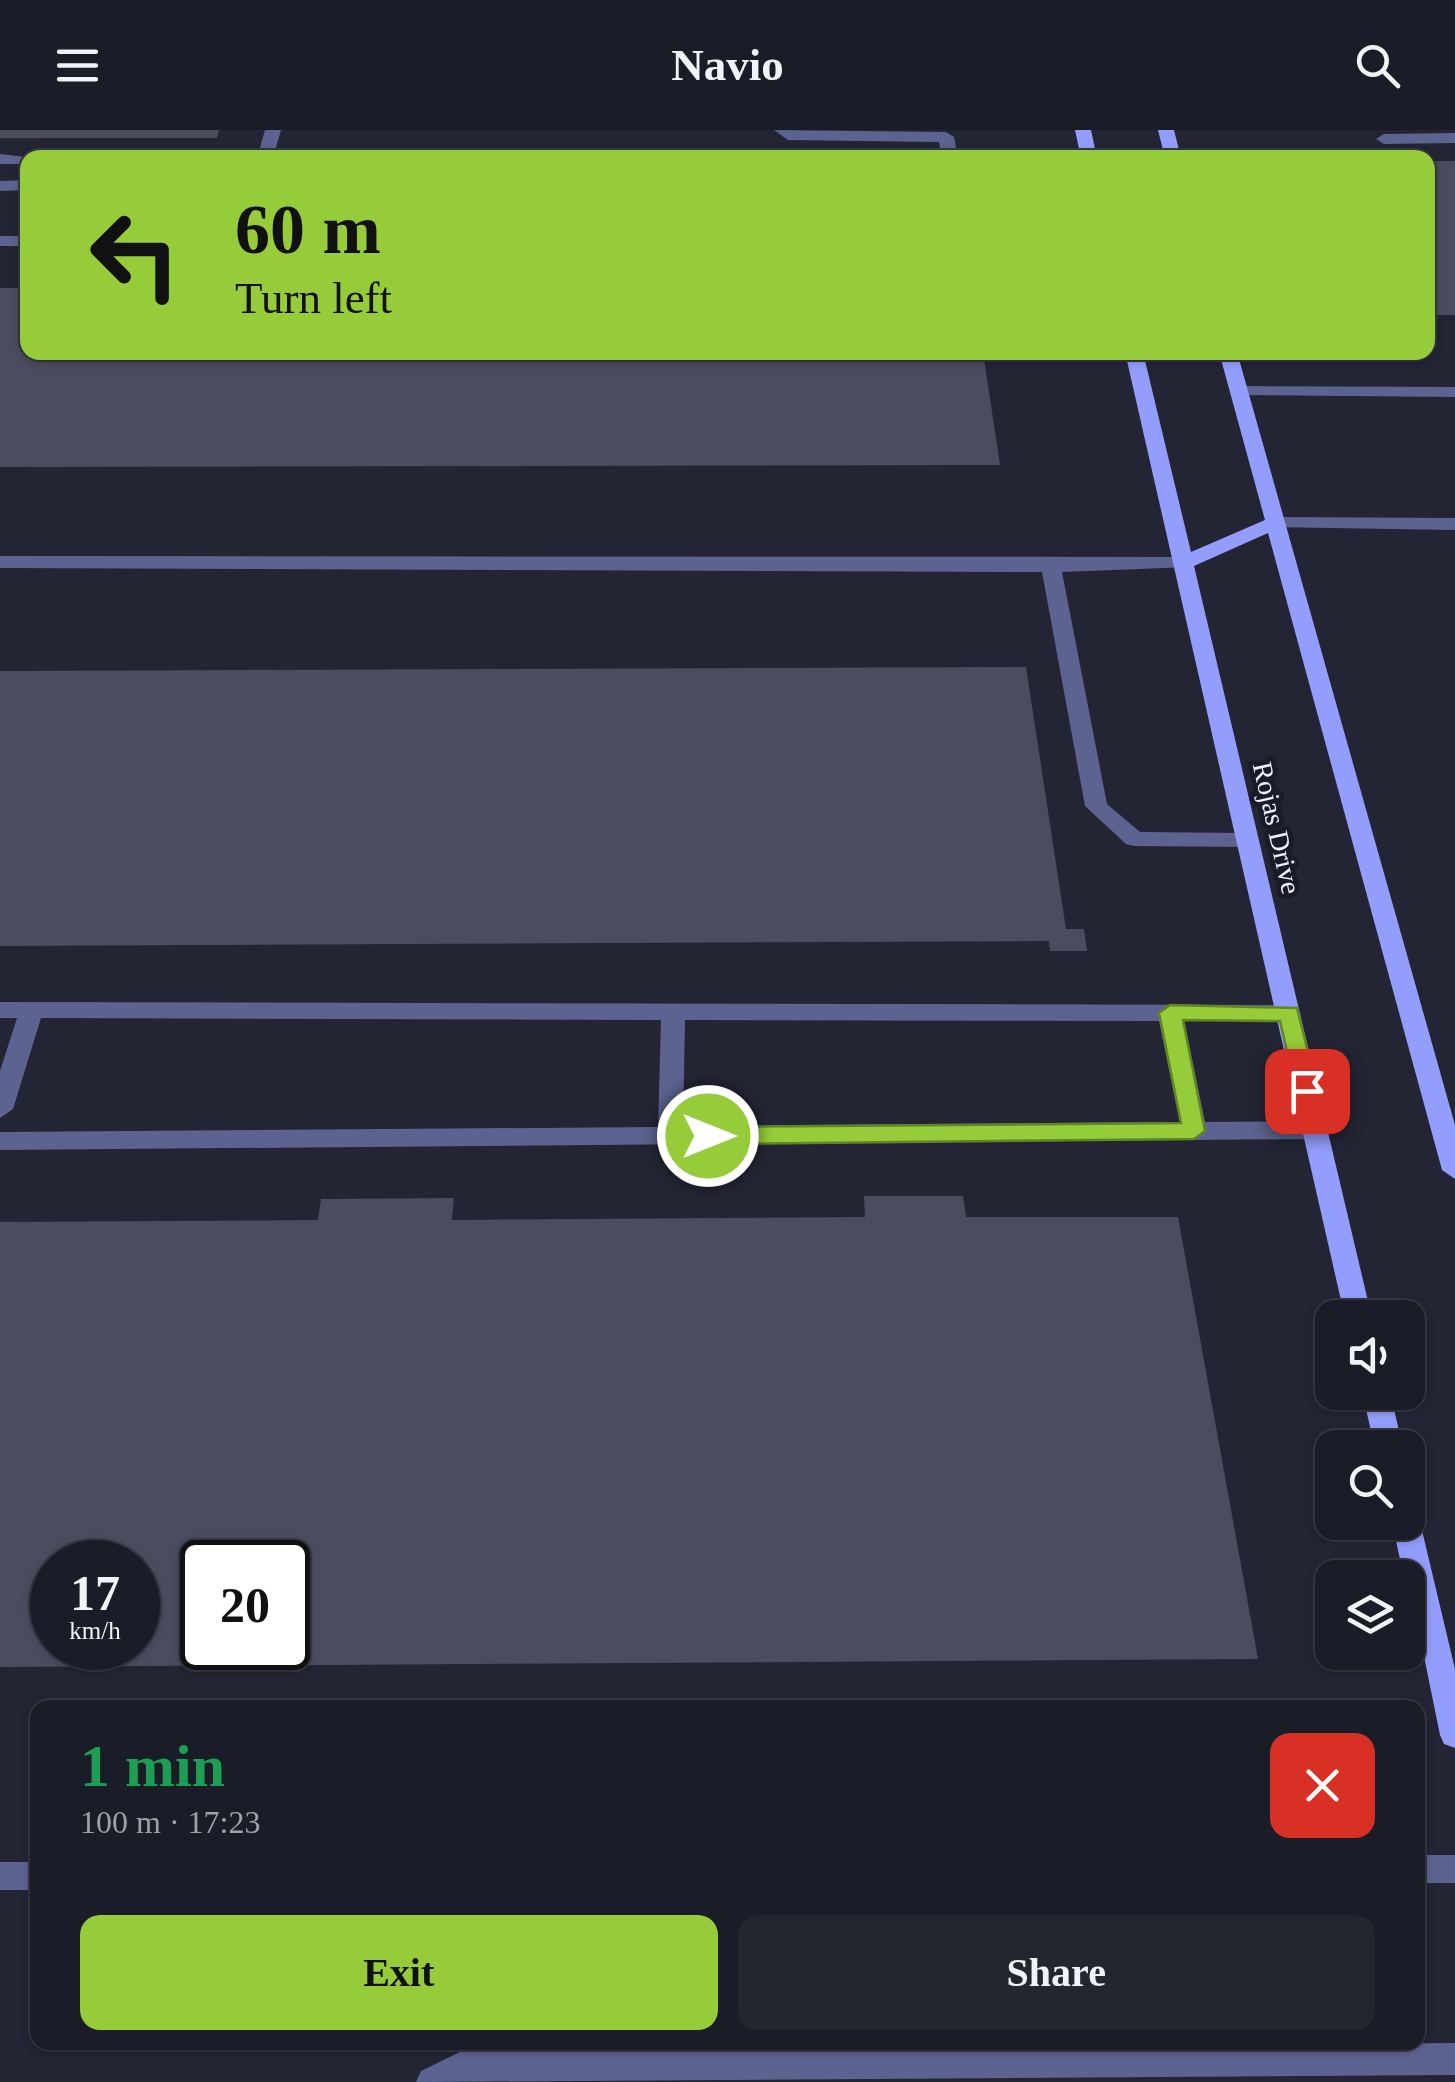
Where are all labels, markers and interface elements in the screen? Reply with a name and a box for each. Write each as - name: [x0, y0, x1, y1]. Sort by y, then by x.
- icon: menu: [50, 38, 105, 93]
- icon: search: [1350, 38, 1405, 93]
- text: Navio: [671, 40, 784, 90]
- icon: left: [70, 190, 200, 320]
- text: 60 m: [235, 191, 381, 268]
- text: Turn left: [235, 273, 392, 323]
- street label: Rojas Drive: [1247, 759, 1307, 897]
- pin: [1265, 1049, 1350, 1134]
- icon: arrive: [1280, 1064, 1335, 1119]
- position arrow: [656, 1084, 760, 1188]
- map controls: [1315, 1300, 1425, 1670]
- button: sound: [1315, 1300, 1425, 1410]
- button: search: [1315, 1430, 1425, 1540]
- speed limit sign: 20: [180, 1540, 310, 1670]
- button: layers: [1315, 1560, 1425, 1670]
- text: 17: [70, 1565, 120, 1621]
- text: km/h: [69, 1617, 121, 1644]
- text: 1 min: [80, 1733, 225, 1799]
- button: close: [1270, 1733, 1375, 1838]
- text: 100 m · 17:23: [80, 1804, 260, 1840]
- button: Exit: [80, 1915, 718, 2030]
- button: Share: [738, 1915, 1375, 2030]

